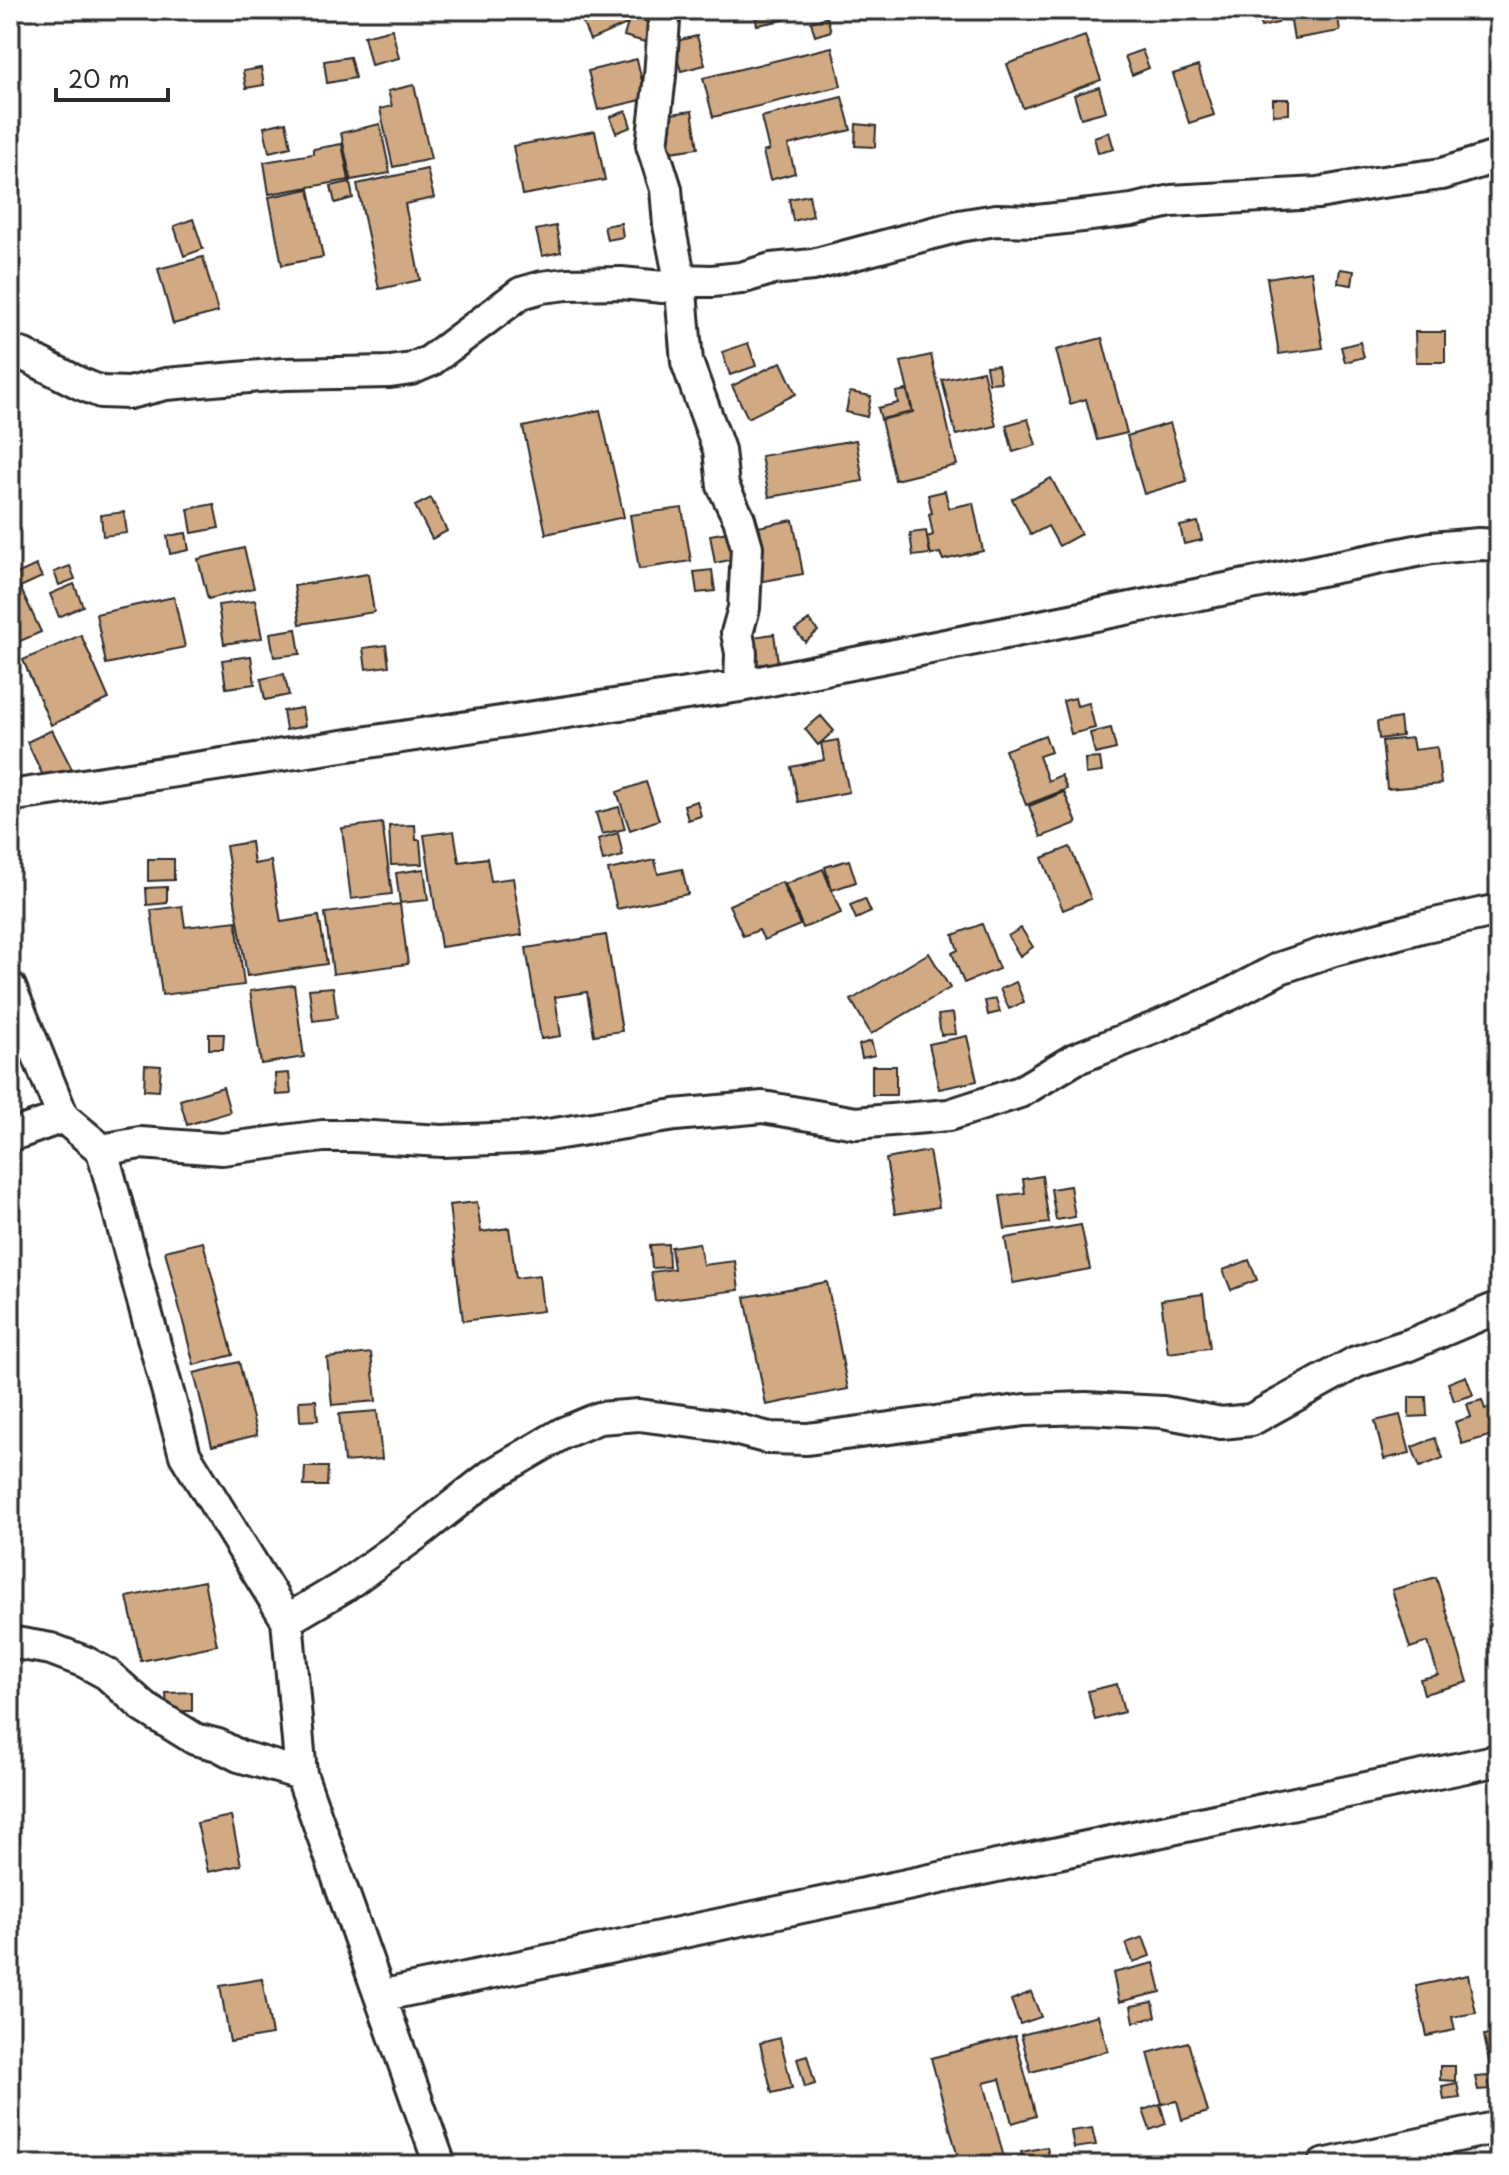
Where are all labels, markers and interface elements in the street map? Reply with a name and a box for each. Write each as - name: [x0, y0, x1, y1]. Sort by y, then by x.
- scale bar: [56, 52, 168, 102]
- text: 20 m: [68, 60, 130, 96]

